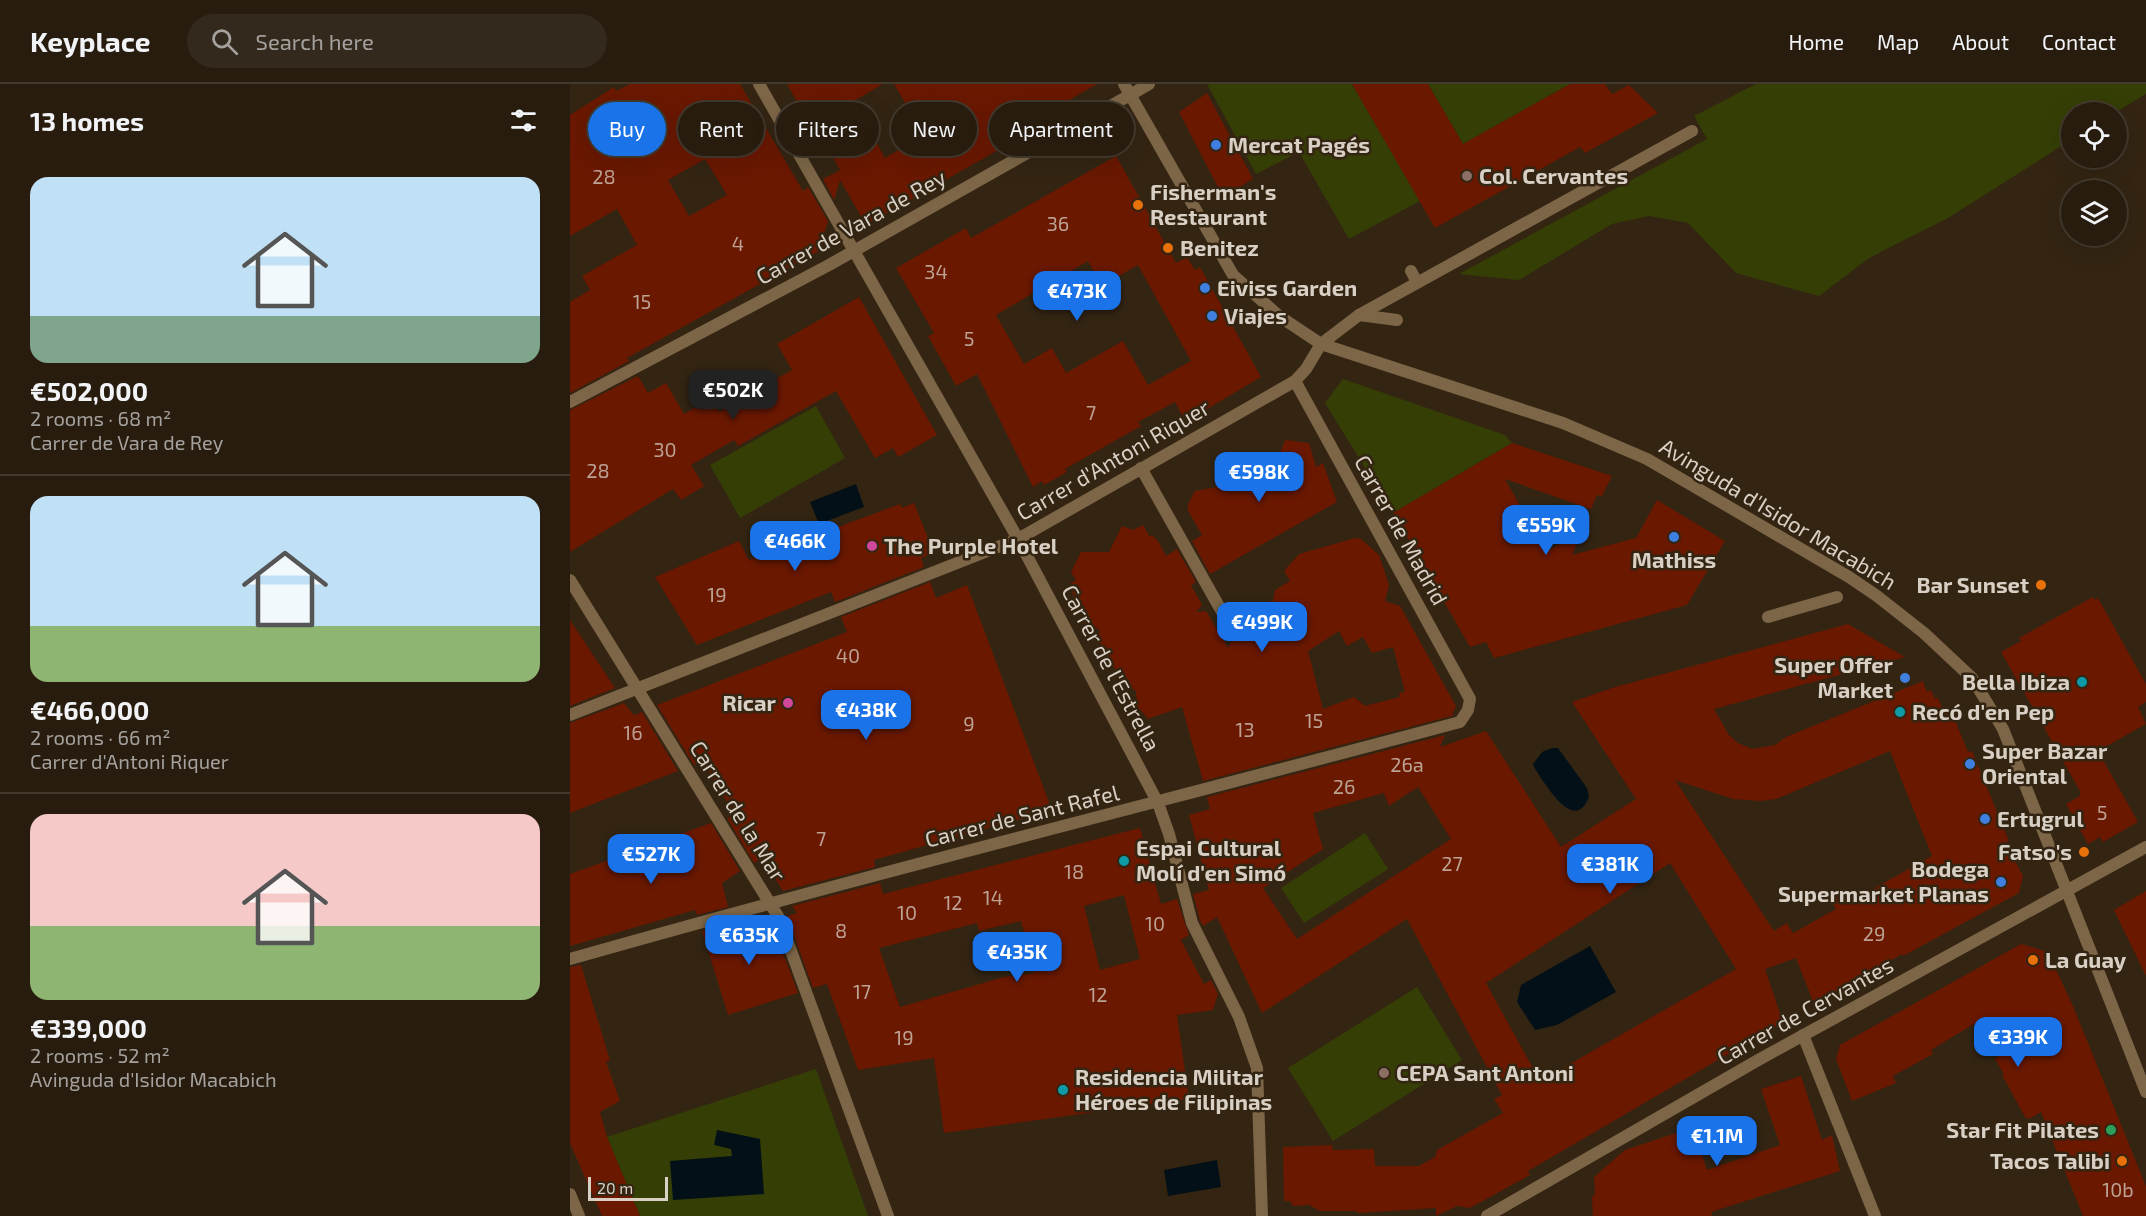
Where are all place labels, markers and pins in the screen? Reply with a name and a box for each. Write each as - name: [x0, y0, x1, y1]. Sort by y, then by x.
- place label: Mercat Pagés: [1228, 131, 1370, 157]
- marker: Mercat Pagés: [1209, 138, 1223, 152]
- place label: Col. Cervantes: [1479, 162, 1628, 188]
- marker: Col. Cervantes: [1460, 169, 1474, 183]
- place label: Fisherman's Restaurant: [1150, 178, 1276, 229]
- marker: Fisherman's Restaurant: [1131, 198, 1145, 212]
- place label: Benitez: [1180, 234, 1259, 260]
- marker: Benitez: [1161, 241, 1175, 255]
- pin: €473K: [1035, 271, 1119, 322]
- place label: Eiviss Garden: [1217, 274, 1357, 300]
- marker: Eiviss Garden: [1198, 281, 1212, 295]
- place label: Viajes: [1224, 302, 1287, 328]
- marker: Viajes: [1205, 309, 1219, 323]
- pin: €502K: [691, 370, 775, 421]
- pin: €598K: [1217, 452, 1301, 503]
- pin: €559K: [1504, 505, 1588, 556]
- pin: €466K: [753, 521, 837, 572]
- marker: Mathiss: [1667, 530, 1681, 544]
- place label: The Purple Hotel: [884, 532, 1059, 558]
- marker: The Purple Hotel: [865, 539, 879, 553]
- place label: Mathiss: [1632, 546, 1716, 572]
- place label: Bar Sunset: [1916, 571, 2029, 597]
- marker: Bar Sunset: [2034, 578, 2048, 592]
- pin: €499K: [1220, 602, 1304, 653]
- place label: Super Offer Market: [1774, 651, 1894, 702]
- place label: Bella Ibiza: [1962, 668, 2070, 694]
- marker: Super Offer Market: [1898, 671, 1912, 685]
- marker: Bella Ibiza: [2075, 675, 2089, 689]
- place label: Ricar: [723, 689, 777, 715]
- pin: €438K: [824, 690, 908, 741]
- marker: Ricar: [781, 696, 795, 710]
- place label: Recó d'en Pep: [1912, 698, 2054, 724]
- marker: Recó d'en Pep: [1893, 705, 1907, 719]
- place label: Super Bazar Oriental: [1982, 737, 2108, 788]
- marker: Super Bazar Oriental: [1963, 757, 1977, 771]
- place label: Ertugrul: [1997, 805, 2084, 831]
- marker: Ertugrul: [1978, 812, 1992, 826]
- pin: €527K: [609, 834, 693, 885]
- place label: Espai Cultural Molí d'en Simó: [1136, 834, 1286, 885]
- place label: Fatso's: [1998, 838, 2072, 864]
- pin: €381K: [1568, 844, 1652, 895]
- marker: Fatso's: [2077, 845, 2091, 859]
- marker: Espai Cultural Molí d'en Simó: [1117, 854, 1131, 868]
- place label: Bodega Supermarket Planas: [1778, 855, 1989, 906]
- marker: Bodega Supermarket Planas: [1994, 875, 2008, 889]
- pin: €635K: [707, 915, 791, 966]
- pin: €435K: [975, 932, 1059, 983]
- place label: La Guay: [2045, 946, 2127, 973]
- marker: La Guay: [2026, 953, 2040, 967]
- pin: €339K: [1976, 1017, 2060, 1068]
- place label: CEPA Sant Antoni: [1396, 1059, 1574, 1085]
- place label: Residencia Militar Héroes de Filipinas: [1075, 1063, 1272, 1114]
- marker: CEPA Sant Antoni: [1377, 1066, 1391, 1080]
- marker: Residencia Militar Héroes de Filipinas: [1056, 1083, 1070, 1097]
- pin: €1.1M: [1675, 1116, 1759, 1167]
- place label: Star Fit Pilates: [1946, 1116, 2099, 1142]
- marker: Star Fit Pilates: [2104, 1123, 2118, 1137]
- place label: Tacos Talibi: [1990, 1147, 2110, 1173]
- marker: Tacos Talibi: [2115, 1154, 2129, 1168]

